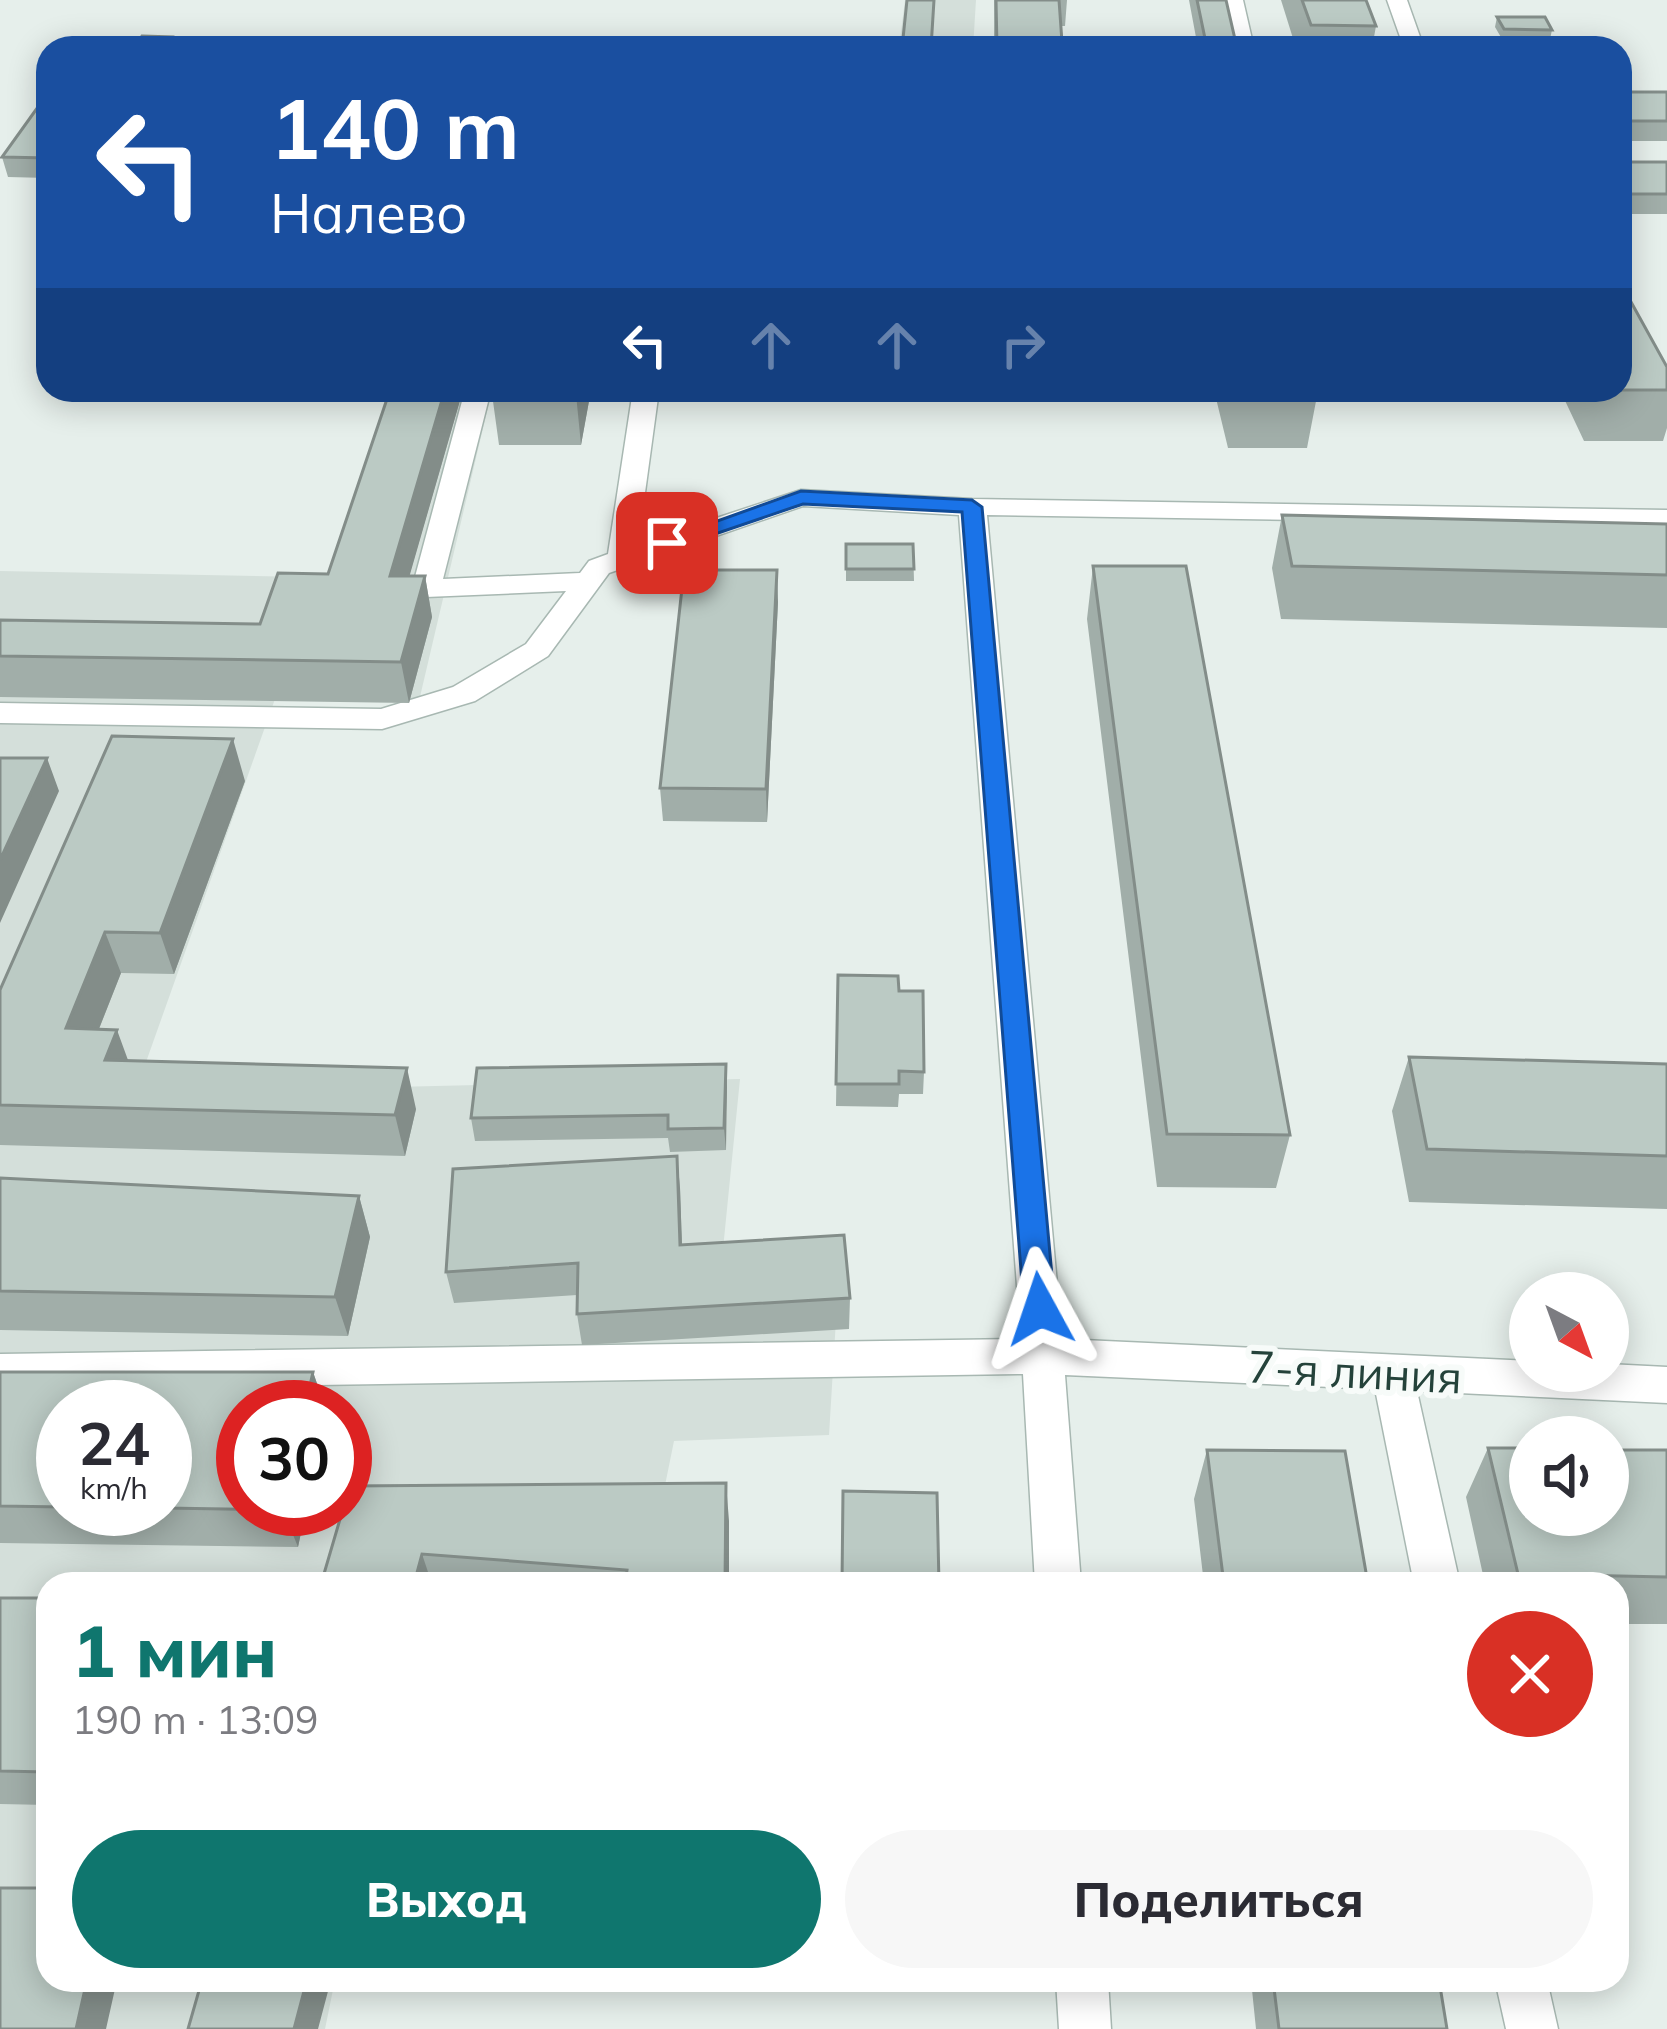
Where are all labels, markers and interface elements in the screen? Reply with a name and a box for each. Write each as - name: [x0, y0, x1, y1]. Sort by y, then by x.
- text: 140 m: [270, 75, 520, 180]
- icon: left: [72, 84, 228, 240]
- text: Налево: [270, 179, 467, 247]
- icon: left: [612, 312, 678, 378]
- icon: ahead: [738, 312, 804, 378]
- icon: ahead: [864, 312, 930, 378]
- icon: right: [990, 312, 1056, 378]
- pin: [616, 492, 718, 594]
- icon: arrive: [634, 510, 700, 576]
- position arrow: [977, 1246, 1103, 1372]
- north arrow: [1509, 1272, 1629, 1392]
- map controls: [1509, 1272, 1629, 1536]
- street label: 7-я линия: [1247, 1337, 1463, 1405]
- speed limit sign: 30: [216, 1380, 372, 1536]
- text: 24: [78, 1405, 150, 1480]
- button: sound: [1509, 1416, 1629, 1536]
- text: km/h: [80, 1469, 148, 1507]
- text: 1 мин: [72, 1605, 277, 1695]
- button: close: [1467, 1611, 1593, 1737]
- text: 190 m · 13:09: [72, 1695, 318, 1744]
- button: Выход: [72, 1830, 821, 1968]
- button: Поделиться: [845, 1830, 1593, 1968]

